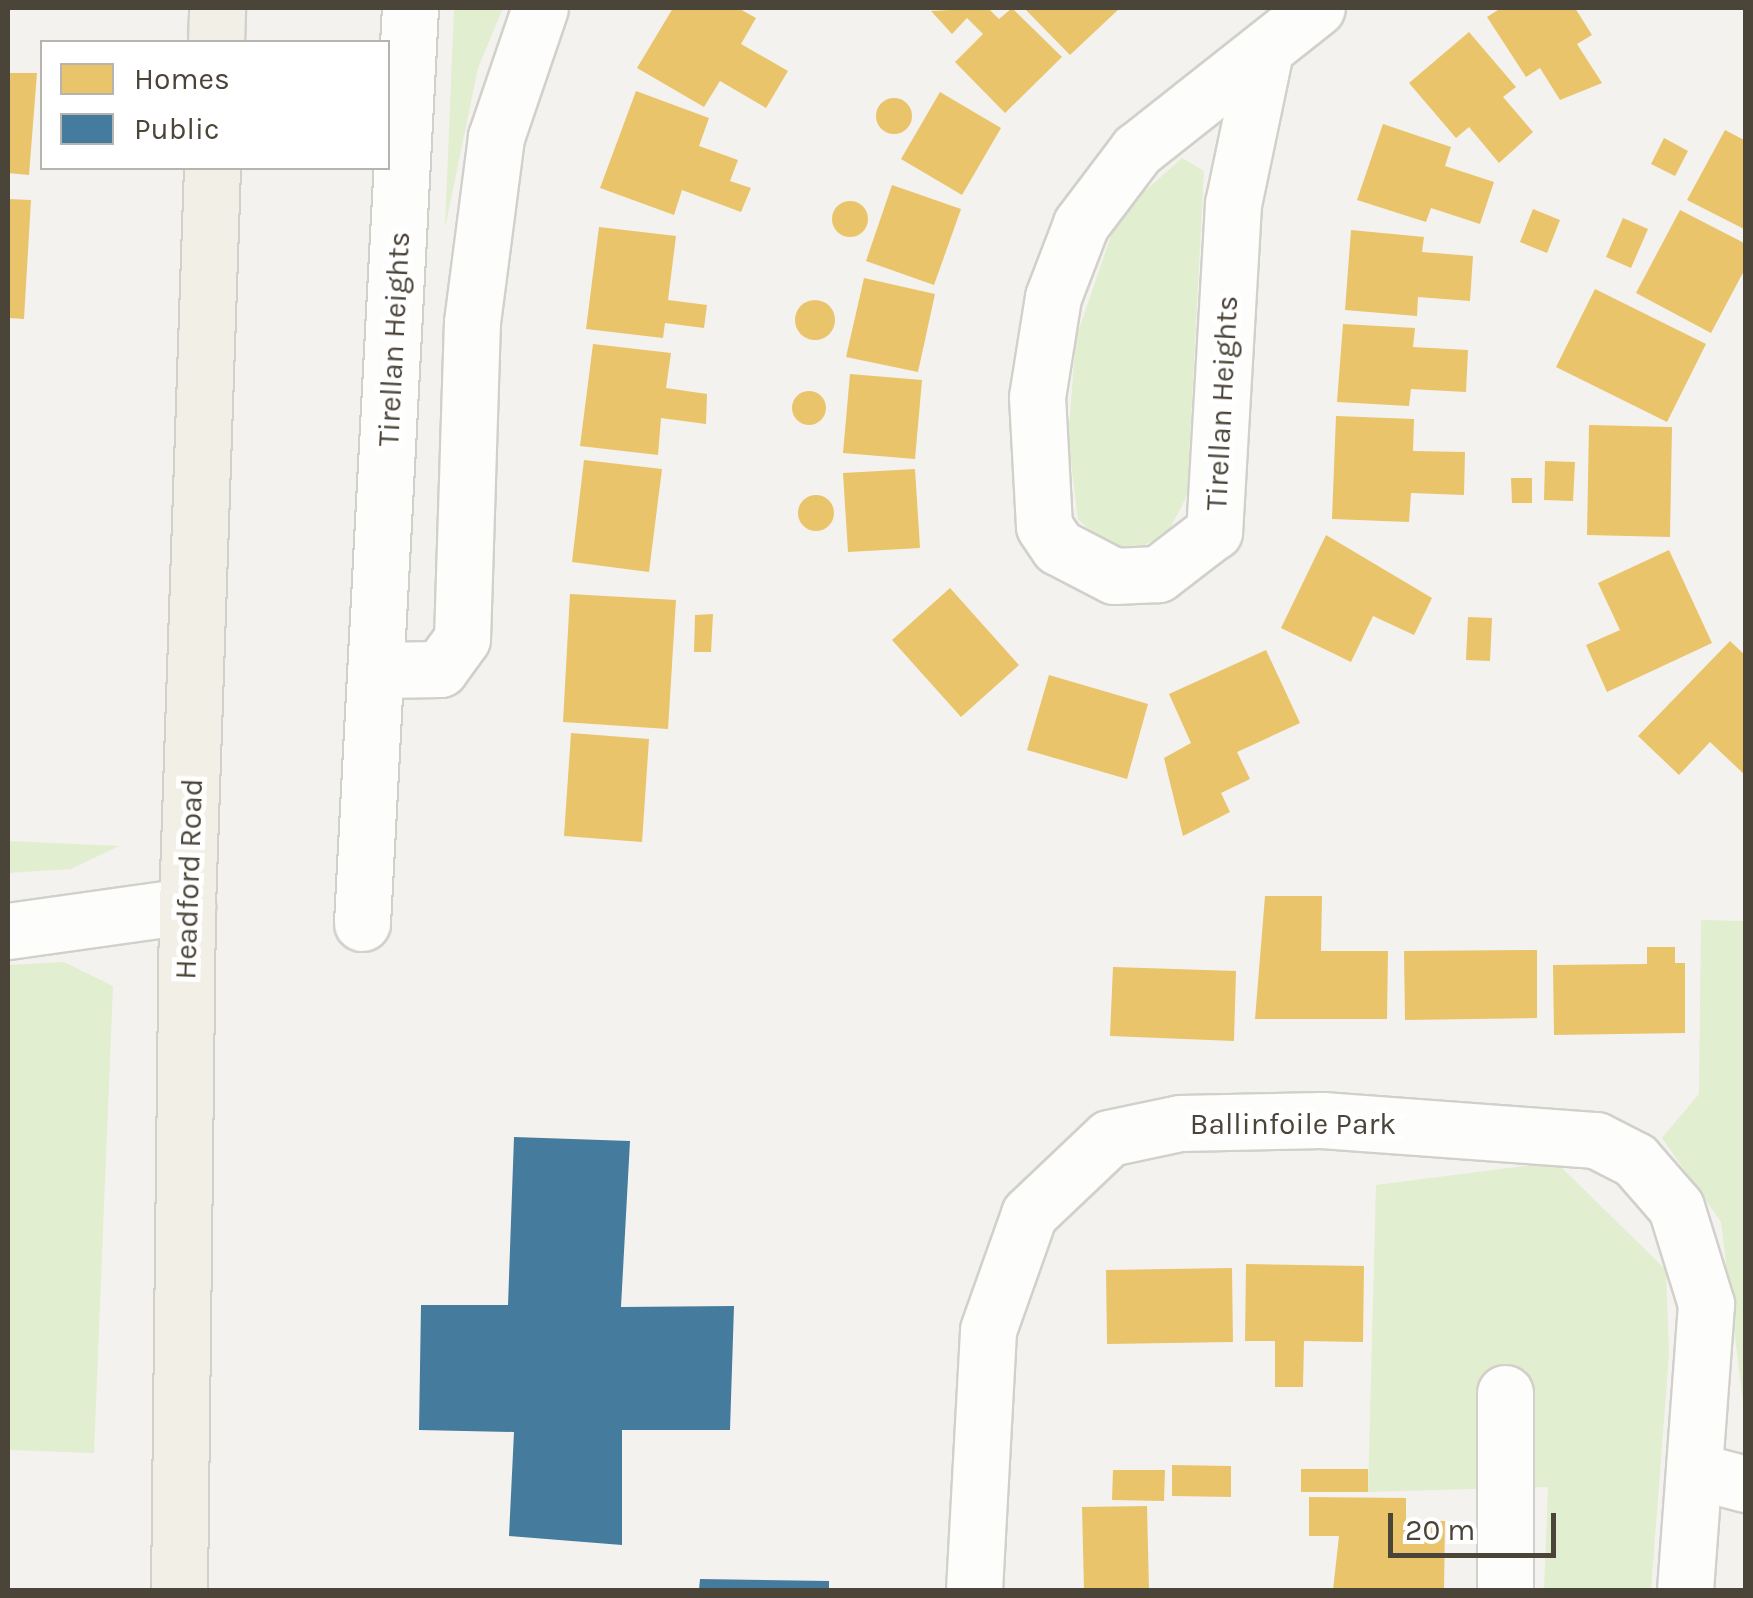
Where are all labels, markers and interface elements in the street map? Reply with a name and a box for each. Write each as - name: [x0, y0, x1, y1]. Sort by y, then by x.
- legend: [40, 40, 390, 170]
- text: Homes: [134, 61, 230, 97]
- text: Public: [134, 111, 219, 147]
- street label: Tirellan Heights: [370, 231, 418, 447]
- street label: Tirellan Heights: [1198, 295, 1246, 511]
- street label: Headford Road: [167, 778, 211, 980]
- street label: Ballinfoile Park: [1190, 1106, 1396, 1142]
- scale bar: [1393, 1493, 1560, 1555]
- text: 20 m: [1405, 1512, 1475, 1548]

